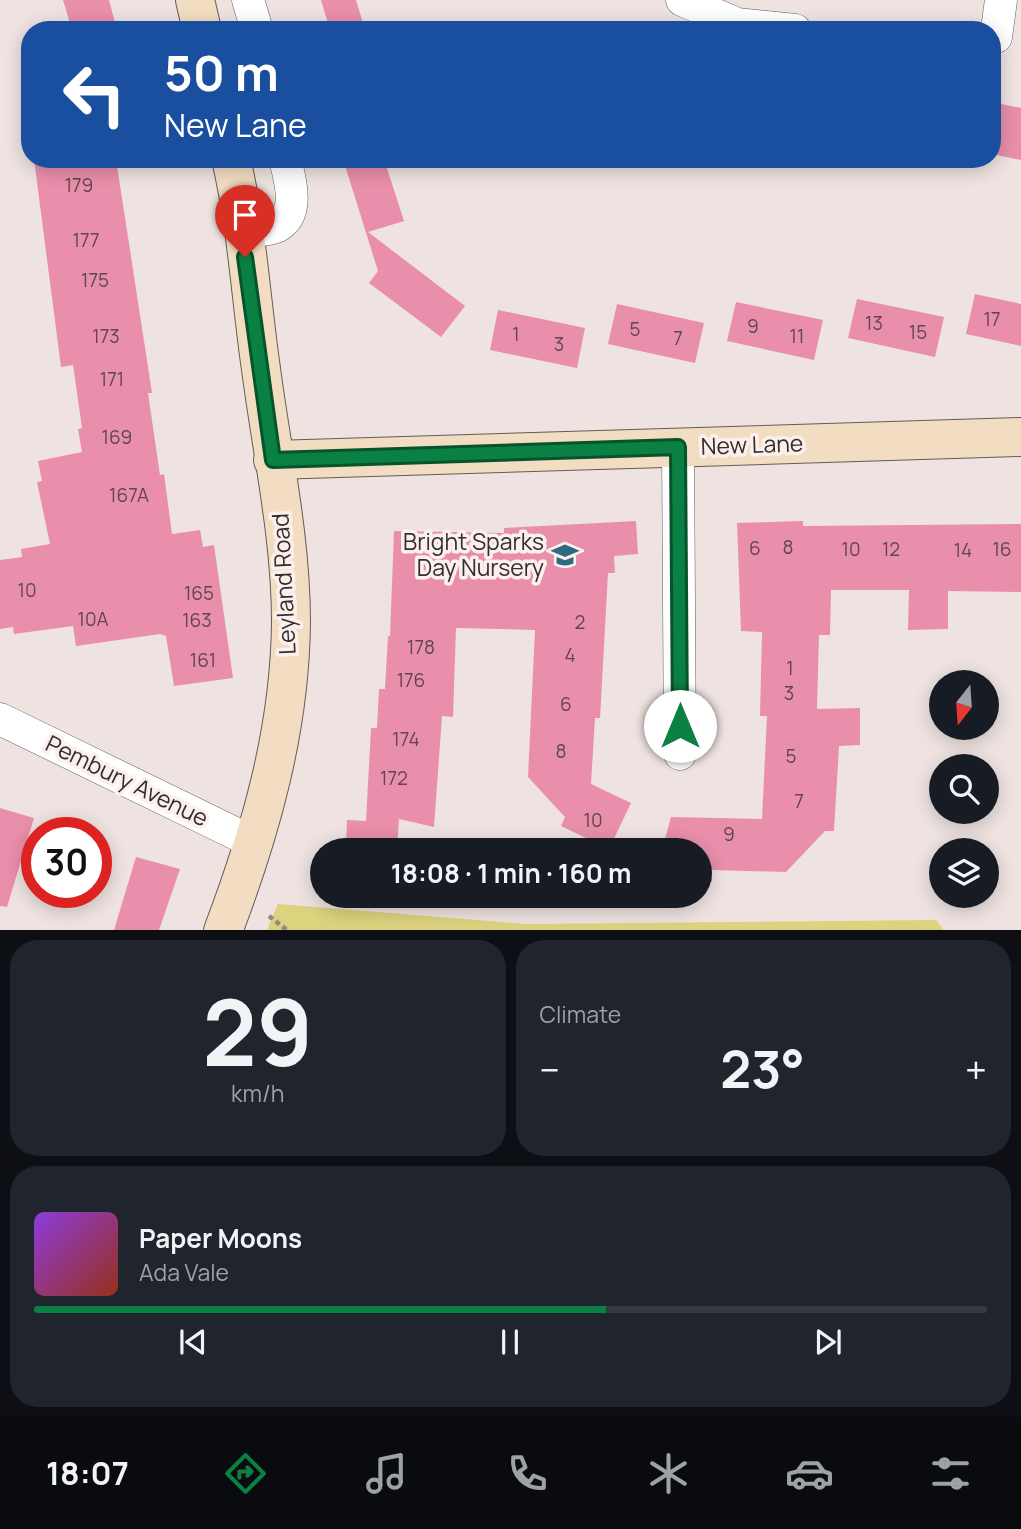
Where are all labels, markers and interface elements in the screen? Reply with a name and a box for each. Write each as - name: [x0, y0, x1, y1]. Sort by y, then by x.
- text: 50 m: [164, 39, 279, 106]
- icon: left: [49, 49, 140, 140]
- text: New Lane: [164, 103, 307, 147]
- house number: 179: [65, 172, 93, 198]
- pin: [215, 185, 275, 257]
- icon: arrive: [226, 196, 264, 234]
- house number: 177: [73, 227, 100, 253]
- house number: 175: [81, 267, 109, 293]
- house number: 17: [984, 306, 1000, 332]
- house number: 13: [865, 310, 883, 336]
- house number: 9: [747, 313, 759, 339]
- house number: 5: [630, 316, 641, 342]
- house number: 15: [909, 319, 927, 345]
- house number: 1: [512, 321, 520, 347]
- house number: 173: [92, 323, 120, 349]
- house number: 11: [790, 323, 804, 349]
- house number: 7: [673, 325, 683, 351]
- house number: 3: [554, 331, 564, 357]
- house number: 171: [100, 366, 124, 392]
- house number: 169: [102, 424, 132, 450]
- street label: New Lane: [700, 426, 804, 462]
- house number: 167A: [109, 482, 149, 508]
- street label: Leyland Road: [263, 513, 303, 656]
- place label: Bright Sparks Day Nursery: [403, 525, 544, 583]
- house number: 8: [782, 534, 794, 560]
- house number: 6: [749, 535, 761, 561]
- house number: 10: [841, 536, 861, 562]
- house number: 12: [882, 536, 900, 562]
- house number: 16: [992, 536, 1012, 562]
- house number: 14: [954, 537, 972, 563]
- school or university icon: Bright Sparks Day Nursery: [550, 540, 580, 570]
- house number: 10: [17, 577, 37, 603]
- house number: 165: [184, 580, 214, 606]
- house number: 10A: [77, 606, 109, 632]
- house number: 163: [182, 607, 212, 633]
- house number: 2: [575, 609, 585, 635]
- house number: 178: [407, 634, 435, 660]
- house number: 4: [564, 642, 576, 668]
- house number: 161: [190, 647, 216, 673]
- house number: 1: [786, 655, 794, 681]
- house number: 176: [397, 667, 425, 693]
- north arrow: [929, 670, 999, 740]
- map controls: [929, 670, 999, 908]
- house number: 3: [784, 680, 794, 706]
- position arrow: [643, 689, 717, 763]
- house number: 6: [560, 691, 572, 717]
- house number: 174: [392, 726, 420, 752]
- street label: Pembury Avenue: [41, 727, 214, 833]
- house number: 8: [555, 738, 567, 764]
- house number: 5: [786, 743, 797, 769]
- button: search: [929, 754, 999, 824]
- house number: 172: [380, 765, 408, 791]
- house number: 7: [794, 788, 804, 814]
- house number: 10: [583, 807, 603, 833]
- speed limit sign: 30: [21, 817, 112, 908]
- house number: 9: [723, 821, 735, 847]
- button: layers: [929, 838, 999, 908]
- text: 18:08 · 1 min · 160 m: [391, 855, 631, 891]
- text: 29: [202, 969, 313, 1093]
- text: Climate: [540, 998, 621, 1030]
- text: 23°: [720, 1033, 805, 1104]
- text: −: [540, 1043, 560, 1095]
- text: +: [965, 1043, 987, 1095]
- text: km/h: [231, 1077, 285, 1109]
- text: Paper Moons: [139, 1220, 302, 1256]
- text: Ada Vale: [139, 1256, 229, 1288]
- icon: previous: [174, 1323, 212, 1361]
- icon: pause: [491, 1323, 529, 1361]
- icon: next: [809, 1323, 847, 1361]
- icon: directions: [221, 1449, 270, 1498]
- icon: music: [362, 1449, 411, 1498]
- icon: phone: [503, 1449, 552, 1498]
- icon: climate: [644, 1449, 693, 1498]
- icon: car: [785, 1449, 834, 1498]
- icon: filters: [926, 1449, 975, 1498]
- text: 18:07: [46, 1451, 129, 1495]

